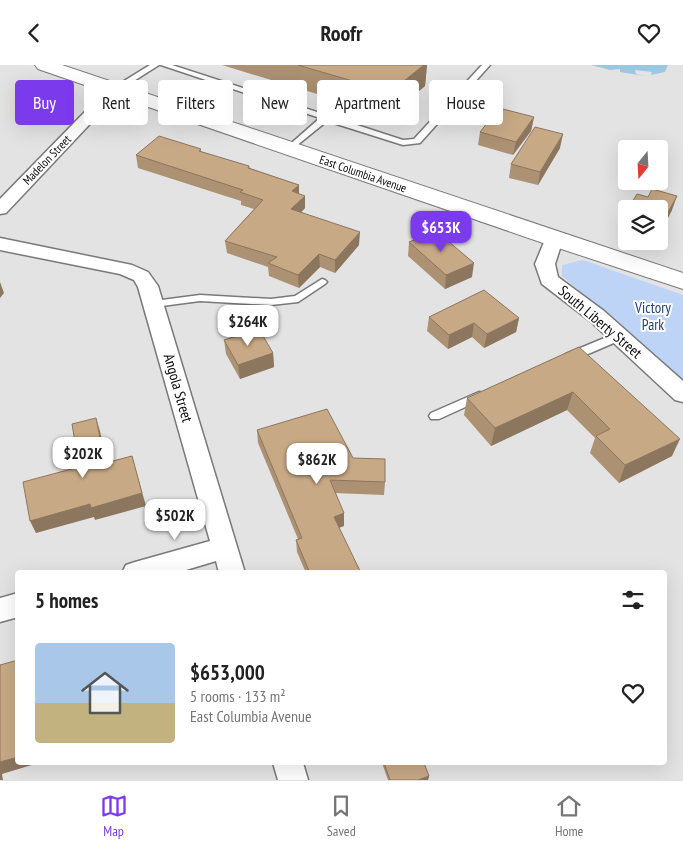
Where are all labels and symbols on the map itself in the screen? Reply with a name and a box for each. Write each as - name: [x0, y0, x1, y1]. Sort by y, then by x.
- street label: Madelon Street: [19, 131, 74, 188]
- north arrow: [618, 140, 668, 190]
- street label: East Columbia Avenue: [318, 152, 409, 195]
- pin: $653K: [406, 211, 476, 253]
- street label: South Liberty Street: [555, 281, 646, 362]
- park label: Victory Park: [634, 298, 671, 334]
- pin: $264K: [213, 305, 283, 347]
- street label: Angola Street: [160, 351, 197, 424]
- pin: $202K: [48, 437, 118, 479]
- pin: $862K: [282, 443, 352, 485]
- pin: $502K: [140, 499, 210, 541]

